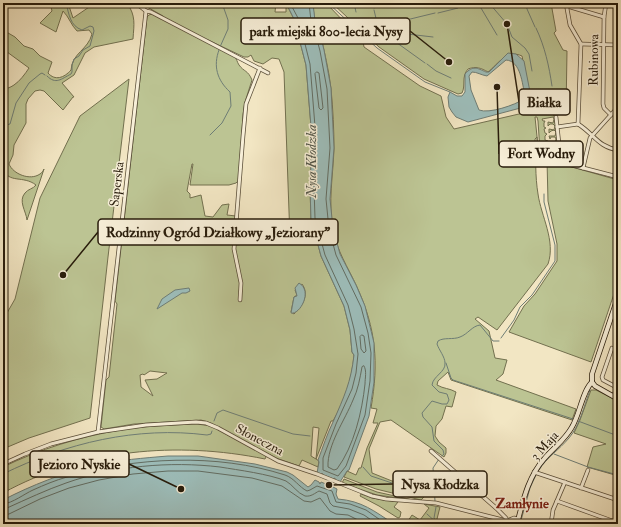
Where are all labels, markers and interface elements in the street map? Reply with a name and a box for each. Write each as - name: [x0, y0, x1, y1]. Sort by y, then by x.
- callout: park miejski 800-lecia Nysy: [241, 18, 410, 44]
- text: park miejski 800-lecia Nysy: [248, 23, 403, 41]
- street label: Rubinowa: [586, 33, 602, 86]
- callout: Białka: [519, 89, 570, 115]
- text: Białka: [527, 94, 562, 111]
- water label: Nysa Kłodzka: [303, 124, 320, 199]
- callout: Fort Wodny: [499, 141, 583, 167]
- text: Fort Wodny: [507, 145, 576, 163]
- street label: Saperska: [106, 160, 129, 208]
- callout: Rodzinny Ogród Działkowy „Jeziorany”: [98, 219, 338, 245]
- text: Rodzinny Ogród Działkowy „Jeziorany”: [106, 224, 331, 242]
- street label: Słoneczna: [233, 420, 287, 460]
- street label: 3 Maja: [527, 427, 562, 464]
- callout: Jezioro Nyskie: [30, 451, 129, 477]
- text: Jezioro Nyskie: [37, 456, 120, 474]
- callout: Nysa Kłodzka: [393, 471, 487, 497]
- text: Nysa Kłodzka: [400, 476, 480, 494]
- district label: Zamłynie: [495, 495, 549, 513]

